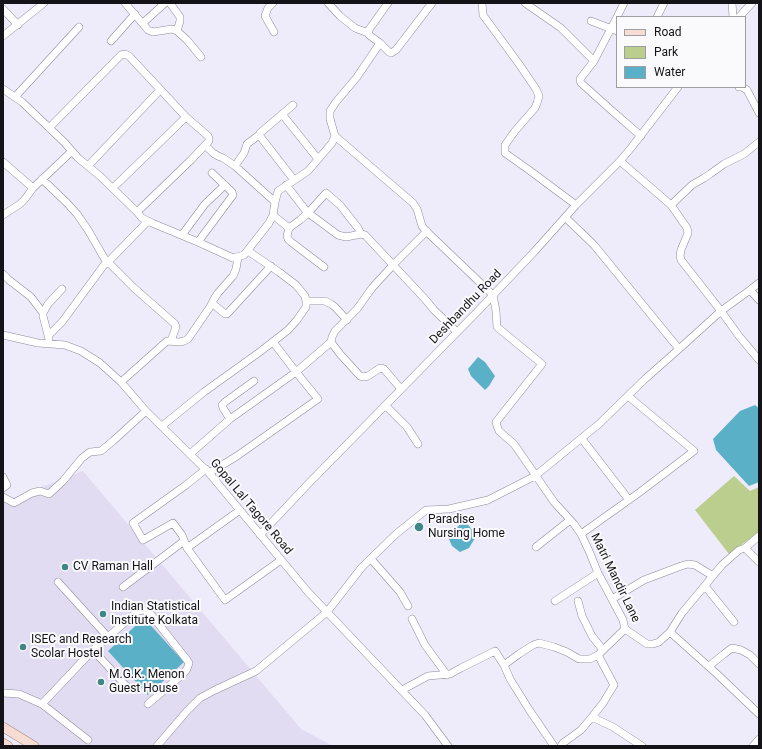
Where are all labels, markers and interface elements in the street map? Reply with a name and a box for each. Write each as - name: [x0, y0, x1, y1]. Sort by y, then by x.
- legend: [616, 16, 746, 88]
- text: Road: [654, 25, 682, 39]
- text: Park: [654, 45, 678, 59]
- text: Water: [654, 65, 685, 79]
- street label: Deshbandhu Road: [427, 267, 505, 347]
- street label: Gopal Lal Tagore Road: [207, 456, 295, 558]
- place label: Paradise Nursing Home: [428, 513, 505, 541]
- marker: Paradise Nursing Home: [413, 521, 425, 533]
- street label: Matri Mandir Lane: [587, 531, 643, 625]
- place label: CV Raman Hall: [73, 560, 153, 574]
- marker: CV Raman Hall: [60, 562, 70, 572]
- place label: Indian Statistical Institute Kolkata: [111, 600, 200, 628]
- marker: Indian Statistical Institute Kolkata: [98, 609, 108, 619]
- place label: ISEC and Research Scolar Hostel: [31, 633, 132, 661]
- marker: ISEC and Research Scolar Hostel: [18, 642, 28, 652]
- place label: M.G.K. Menon Guest House: [109, 668, 185, 696]
- marker: M.G.K. Menon Guest House: [96, 677, 106, 687]

